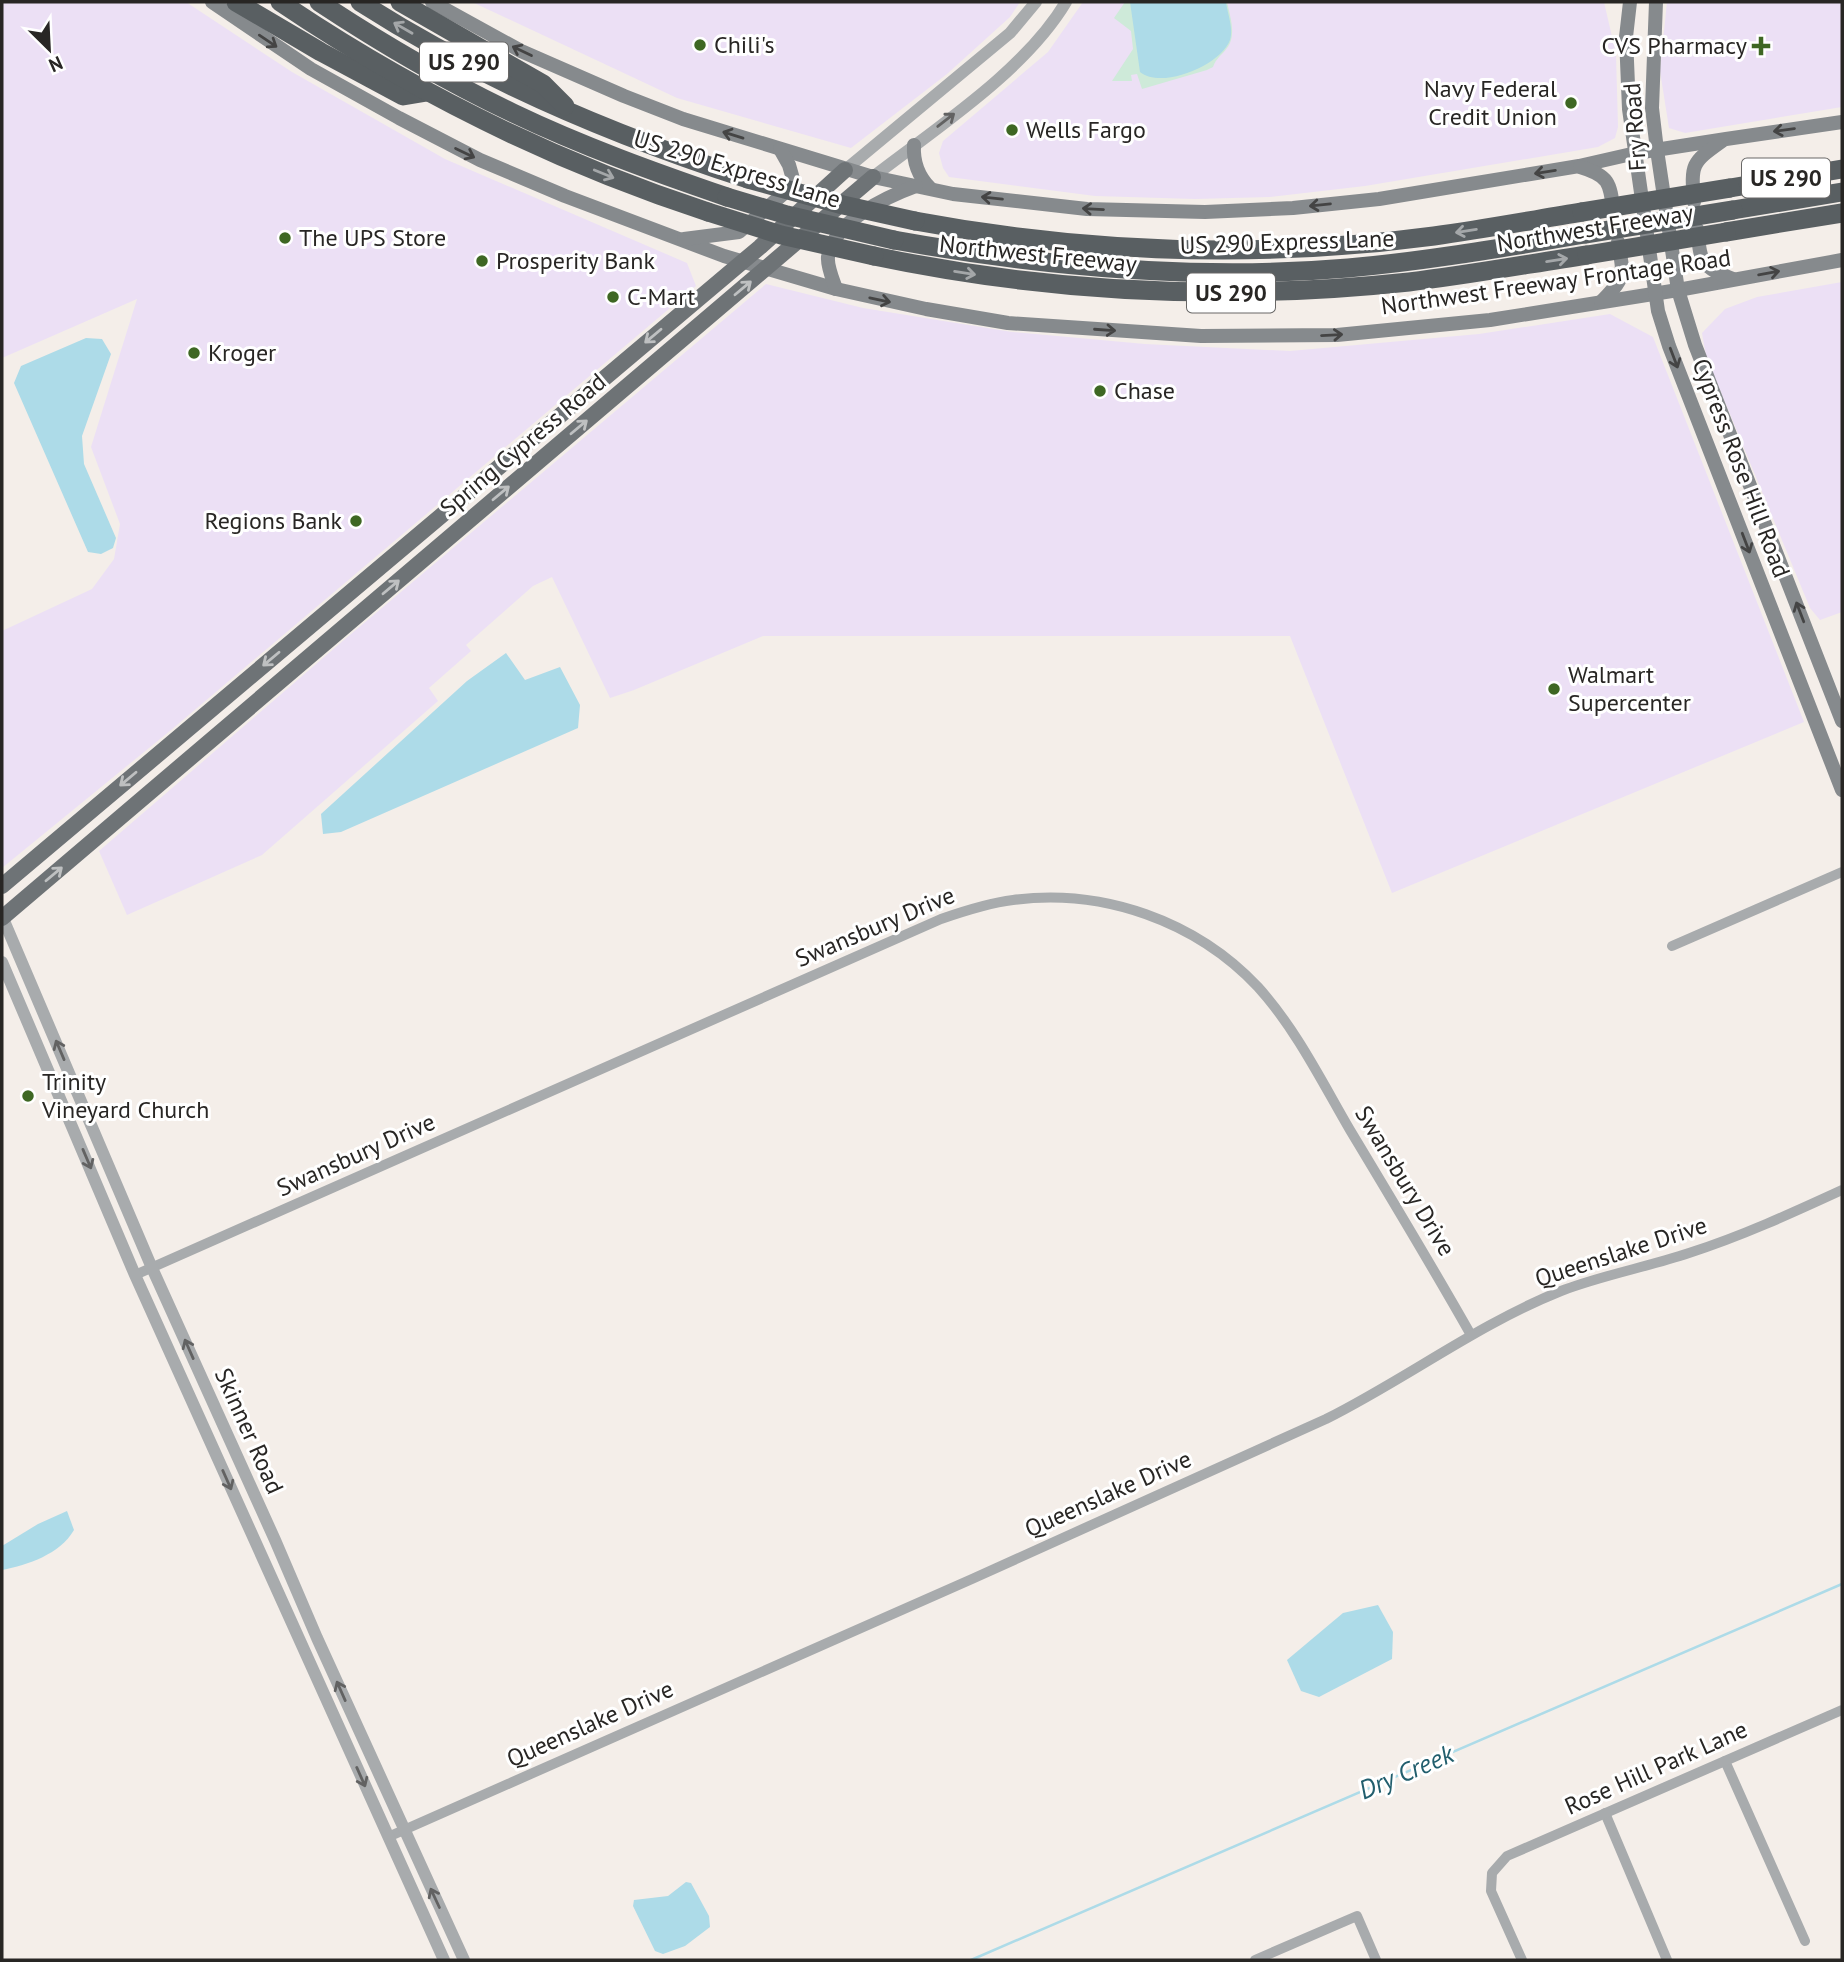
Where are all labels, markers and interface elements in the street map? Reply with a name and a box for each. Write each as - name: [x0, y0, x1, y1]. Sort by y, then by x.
- north arrow: [14, 14, 84, 84]
- one-way arrow: [393, 20, 413, 34]
- place label: Chili's: [714, 29, 775, 60]
- place label: CVS Pharmacy: [1601, 30, 1747, 61]
- one-way arrow: [258, 34, 277, 48]
- marker: Chili's: [692, 37, 708, 53]
- marker: CVS Pharmacy: [1753, 38, 1769, 54]
- road number: US 290: [420, 43, 508, 82]
- one-way arrow: [512, 44, 533, 57]
- text: N: [45, 51, 66, 78]
- place label: Navy Federal Credit Union: [1424, 73, 1557, 132]
- street label: Fry Road: [1616, 82, 1653, 172]
- marker: Navy Federal Credit Union: [1563, 95, 1579, 111]
- one-way arrow: [936, 113, 955, 128]
- place label: Wells Fargo: [1026, 114, 1146, 145]
- street label: US 290 Express Lane: [630, 122, 844, 215]
- marker: Wells Fargo: [1004, 122, 1020, 138]
- one-way arrow: [1773, 124, 1796, 137]
- one-way arrow: [723, 128, 745, 140]
- one-way arrow: [454, 146, 475, 160]
- road number: US 290: [1742, 158, 1830, 197]
- one-way arrow: [1535, 166, 1557, 179]
- one-way arrow: [593, 169, 614, 182]
- one-way arrow: [981, 192, 1004, 205]
- street label: Northwest Freeway: [1494, 197, 1695, 258]
- one-way arrow: [1310, 199, 1332, 212]
- one-way arrow: [1082, 202, 1105, 215]
- place label: The UPS Store: [299, 222, 446, 253]
- street label: US 290 Express Lane: [1179, 222, 1395, 261]
- one-way arrow: [1455, 225, 1478, 238]
- street label: Northwest Freeway: [938, 228, 1138, 279]
- marker: The UPS Store: [277, 230, 293, 246]
- street label: Northwest Freeway Frontage Road: [1379, 242, 1733, 321]
- place label: Prosperity Bank: [496, 245, 655, 276]
- marker: Prosperity Bank: [474, 253, 490, 269]
- one-way arrow: [1545, 253, 1568, 266]
- one-way arrow: [1757, 266, 1780, 279]
- one-way arrow: [954, 267, 976, 280]
- road number: US 290: [1187, 274, 1275, 312]
- one-way arrow: [733, 280, 751, 296]
- place label: C-Mart: [627, 281, 695, 312]
- marker: C-Mart: [605, 289, 621, 305]
- one-way arrow: [868, 293, 891, 307]
- one-way arrow: [1093, 324, 1116, 337]
- one-way arrow: [644, 328, 662, 344]
- one-way arrow: [1320, 329, 1343, 342]
- place label: Kroger: [208, 337, 276, 368]
- marker: Kroger: [186, 345, 202, 361]
- one-way arrow: [1669, 347, 1682, 368]
- street label: Cypress Rose Hill Road: [1685, 354, 1798, 582]
- street label: Spring Cypress Road: [433, 366, 612, 523]
- place label: Chase: [1114, 375, 1175, 406]
- marker: Chase: [1092, 383, 1108, 399]
- one-way arrow: [570, 419, 588, 435]
- one-way arrow: [492, 485, 510, 501]
- place label: Regions Bank: [205, 505, 342, 536]
- marker: Regions Bank: [348, 513, 364, 529]
- one-way arrow: [1741, 532, 1754, 554]
- one-way arrow: [382, 579, 400, 595]
- one-way arrow: [1792, 602, 1805, 624]
- one-way arrow: [262, 651, 280, 667]
- place label: Walmart Supercenter: [1568, 659, 1691, 718]
- marker: Walmart Supercenter: [1546, 681, 1562, 697]
- one-way arrow: [120, 771, 138, 787]
- one-way arrow: [44, 866, 62, 882]
- street label: Swansbury Drive: [790, 879, 959, 974]
- one-way arrow: [53, 1040, 66, 1062]
- place label: Trinity Vineyard Church: [41, 1066, 209, 1125]
- marker: Trinity Vineyard Church: [20, 1088, 36, 1104]
- street label: Swansbury Drive: [1348, 1100, 1463, 1262]
- street label: Swansbury Drive: [272, 1106, 440, 1203]
- one-way arrow: [81, 1148, 94, 1170]
- street label: Queenslake Drive: [1531, 1209, 1711, 1294]
- one-way arrow: [181, 1339, 194, 1360]
- street label: Skinner Road: [208, 1363, 291, 1499]
- street label: Queenslake Drive: [1020, 1443, 1196, 1544]
- one-way arrow: [221, 1469, 234, 1490]
- street label: Queenslake Drive: [502, 1673, 678, 1774]
- one-way arrow: [334, 1681, 347, 1703]
- street label: Rose Hill Park Lane: [1560, 1713, 1752, 1822]
- water label: Dry Creek: [1353, 1736, 1459, 1806]
- one-way arrow: [355, 1765, 368, 1787]
- one-way arrow: [428, 1888, 441, 1909]

